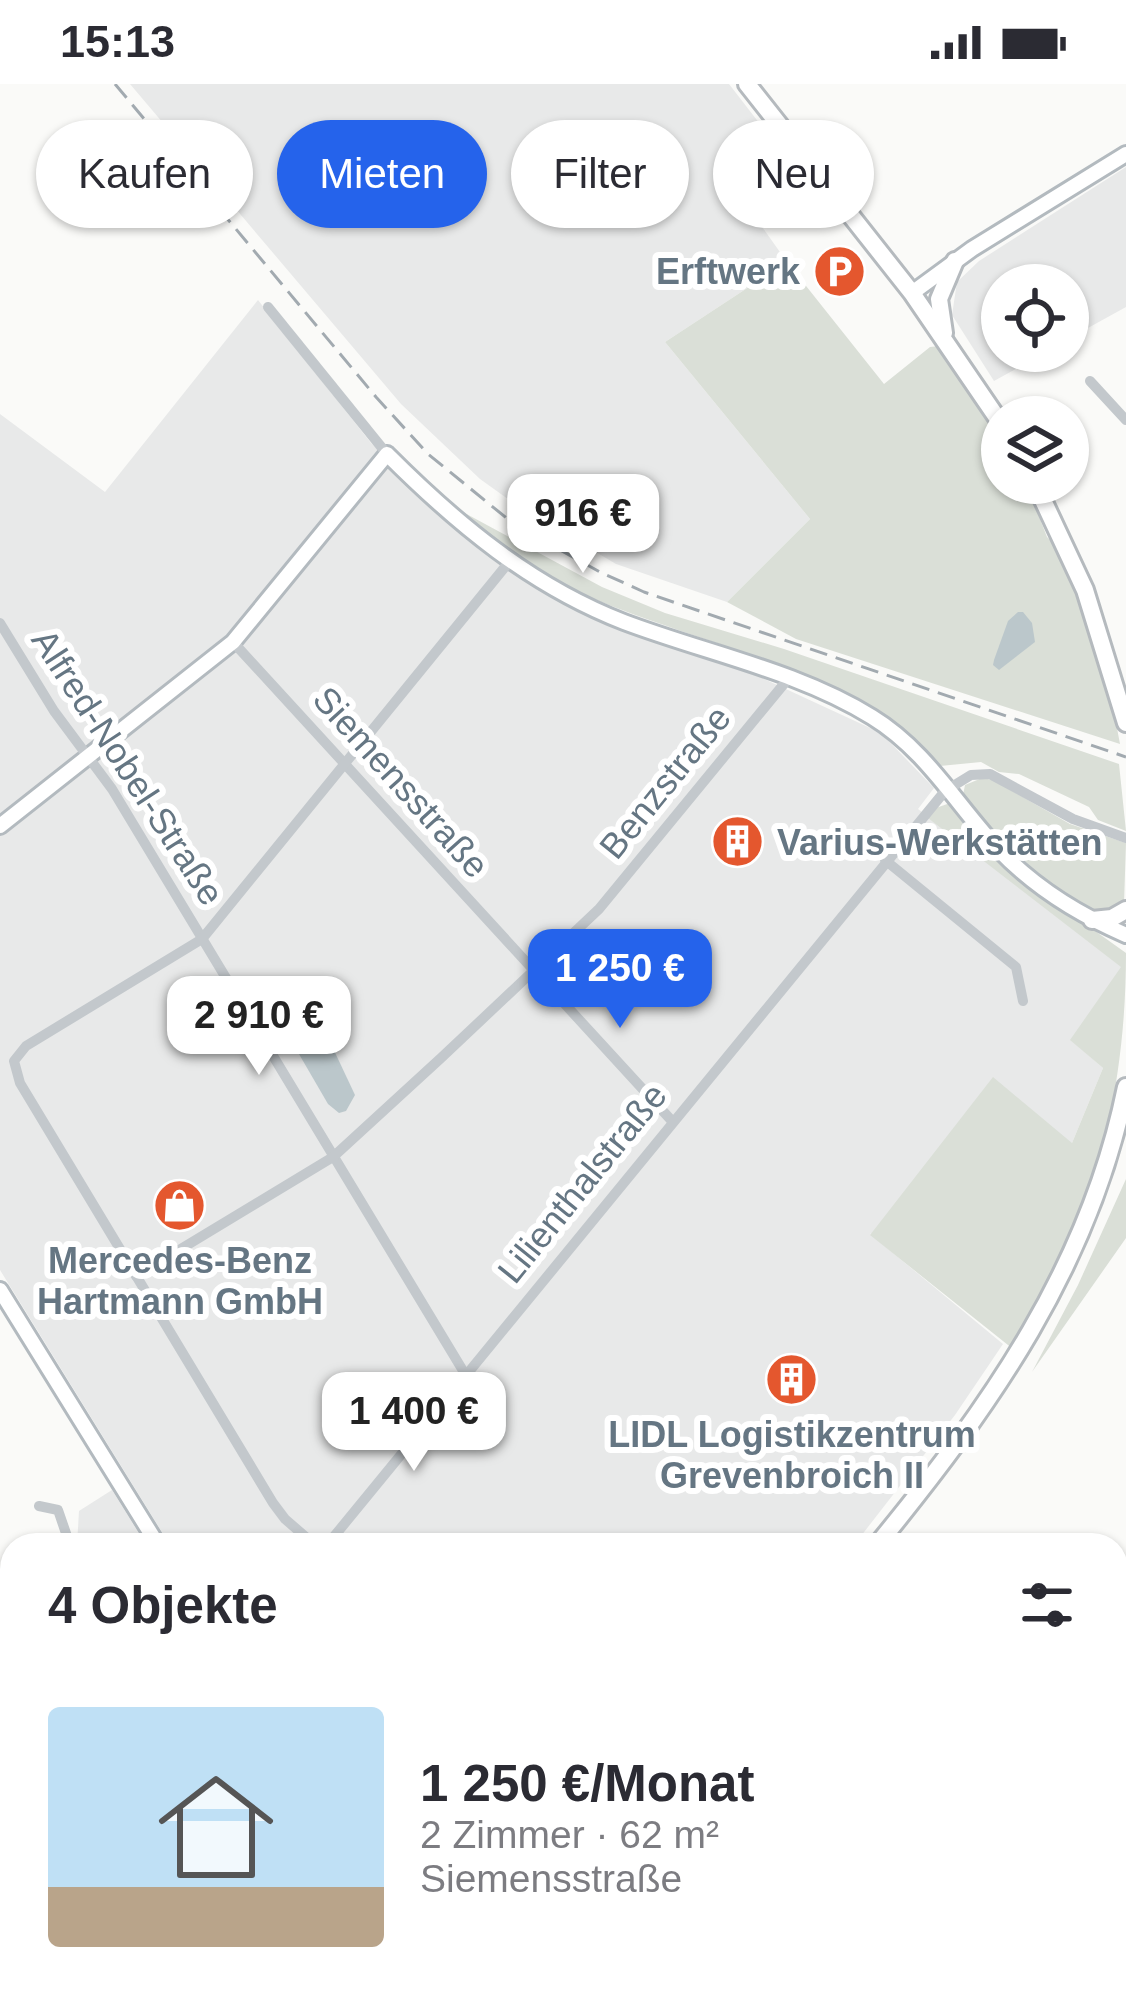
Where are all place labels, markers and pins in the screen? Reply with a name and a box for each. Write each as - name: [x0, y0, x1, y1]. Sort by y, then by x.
- parking icon: Erftwerk: [811, 243, 867, 299]
- place label: Erftwerk: [656, 251, 801, 292]
- pin: 916 €: [499, 474, 667, 576]
- building icon: Varius-Werkstätten: [710, 814, 766, 870]
- place label: Varius-Werkstätten: [777, 822, 1102, 863]
- pin: 1 250 €: [509, 929, 731, 1031]
- pin: 2 910 €: [148, 976, 370, 1078]
- shop icon: Mercedes-Benz Hartmann GmbH: [152, 1177, 208, 1233]
- place label: Mercedes-Benz Hartmann GmbH: [37, 1240, 323, 1322]
- building icon: LIDL Logistikzentrum Grevenbroich II: [764, 1351, 820, 1407]
- pin: 1 400 €: [303, 1372, 525, 1474]
- place label: LIDL Logistikzentrum Grevenbroich II: [608, 1414, 976, 1496]

